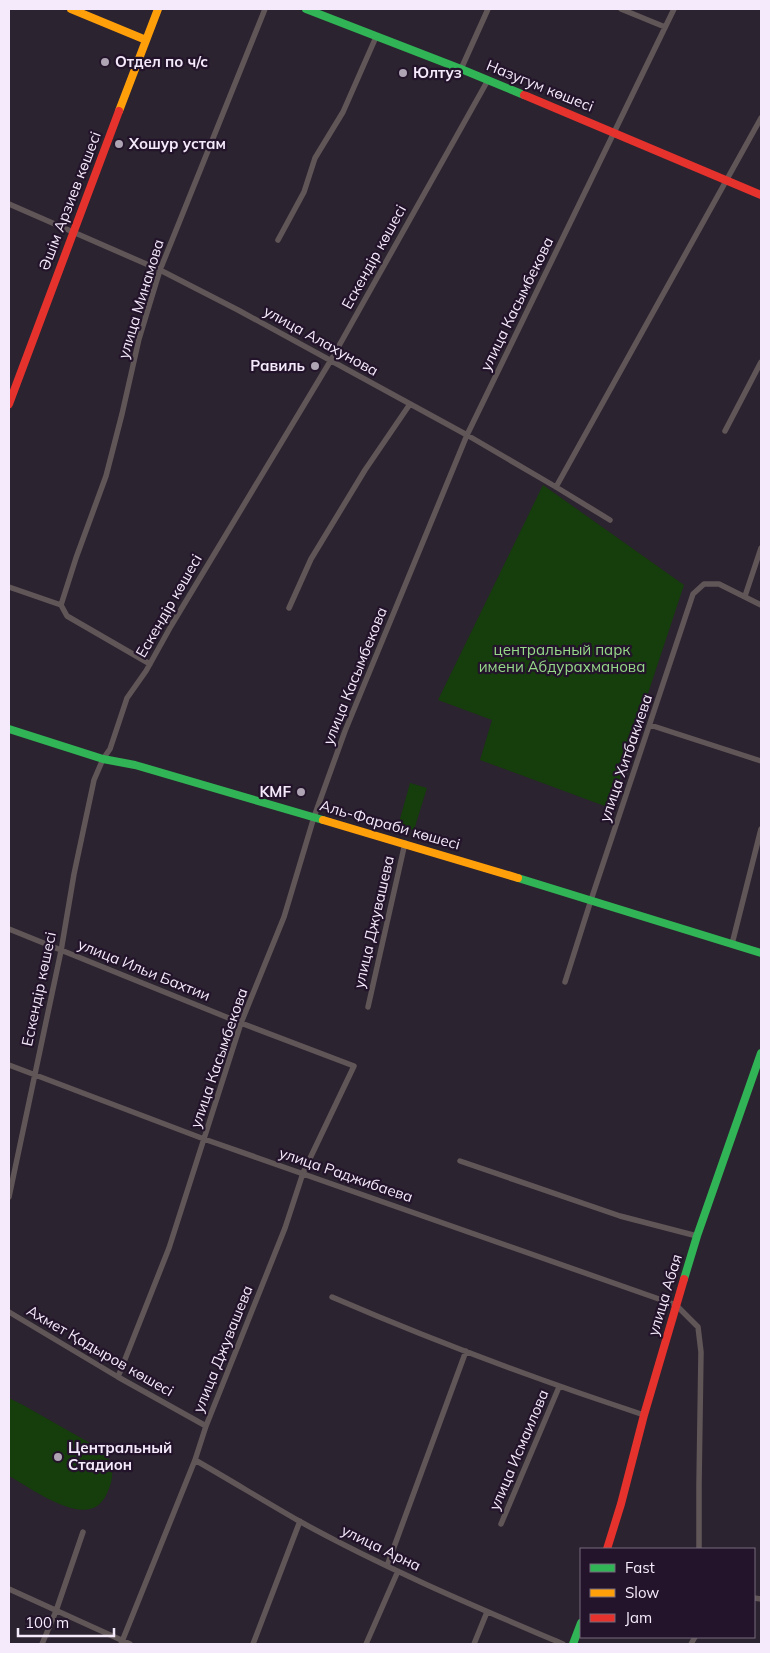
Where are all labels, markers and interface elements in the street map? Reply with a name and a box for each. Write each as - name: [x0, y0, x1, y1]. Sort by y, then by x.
- place label: Отдел по ч/с: [115, 52, 208, 71]
- street label: Назугум көшесі: [484, 55, 597, 116]
- marker: Отдел по ч/с: [99, 56, 111, 68]
- place label: Юлтуз: [413, 63, 462, 82]
- marker: Юлтуз: [397, 67, 409, 79]
- street label: Әшім Арзиев көшесі: [34, 129, 105, 273]
- place label: Хошур устам: [128, 134, 226, 153]
- marker: Хошур устам: [113, 138, 125, 150]
- street label: Ескендір көшесі: [337, 201, 410, 312]
- street label: улица Касымбекова: [476, 234, 557, 374]
- street label: улица Минамова: [113, 237, 168, 361]
- street label: улица Алахунова: [261, 301, 382, 380]
- place label: Равиль: [250, 356, 305, 375]
- marker: Равиль: [309, 360, 321, 372]
- street label: Ескендір көшесі: [131, 551, 206, 661]
- street label: улица Касымбекова: [318, 604, 391, 747]
- park label: центральный парк имени Абдурахманова: [479, 640, 645, 676]
- street label: улица Хитбакиева: [595, 691, 656, 824]
- place label: KMF: [259, 782, 291, 801]
- marker: KMF: [295, 786, 307, 798]
- street label: Аль-Фараби көшесі: [318, 795, 463, 854]
- street label: улица Джувашева: [349, 854, 398, 990]
- street label: Ескендір көшесі: [17, 930, 60, 1048]
- street label: улица Ильи Бахтии: [75, 934, 213, 1005]
- street label: улица Касымбекова: [186, 985, 251, 1130]
- street label: улица Раджибаева: [277, 1143, 416, 1206]
- street label: улица Абая: [643, 1252, 686, 1338]
- street label: улица Джувашева: [188, 1282, 257, 1415]
- street label: Ахмет Қадыров көшесі: [23, 1301, 177, 1400]
- street label: улица Исмаилова: [484, 1386, 553, 1513]
- place label: Центральный Стадион: [68, 1438, 172, 1474]
- marker: Центральный Стадион: [52, 1451, 64, 1463]
- street label: улица Арна: [338, 1520, 424, 1575]
- legend: [580, 1548, 755, 1638]
- text: Fast: [625, 1558, 655, 1577]
- text: Slow: [625, 1583, 659, 1602]
- scale bar: [18, 1606, 114, 1638]
- text: Jam: [625, 1608, 652, 1627]
- text: 100 m: [25, 1613, 69, 1632]

